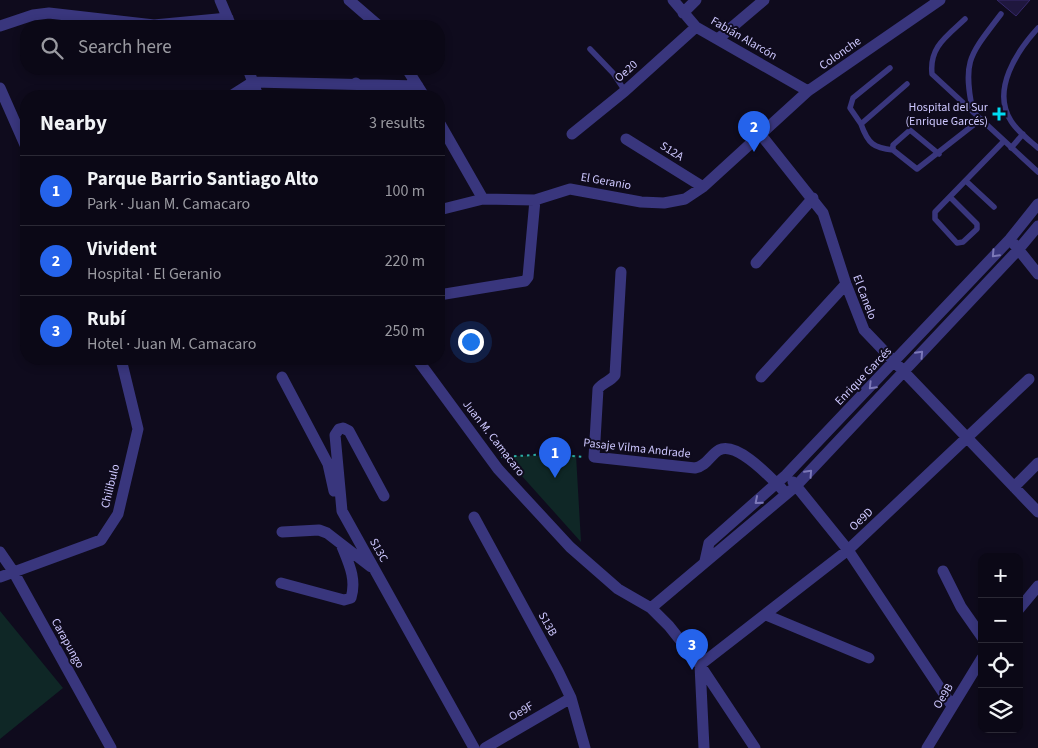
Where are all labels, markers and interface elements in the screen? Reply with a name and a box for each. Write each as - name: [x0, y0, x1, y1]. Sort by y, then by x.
- street label: Fabián Alarcón: [707, 13, 780, 64]
- search box: [20, 20, 445, 75]
- street label: Colonche: [816, 33, 865, 74]
- icon: search: [38, 34, 66, 62]
- text: Search here: [78, 34, 172, 61]
- street label: Oe20: [611, 56, 642, 86]
- place label: Hospital del Sur (Enrique Garcés): [905, 99, 989, 130]
- marker: Hospital del Sur (Enrique Garcés): [992, 107, 1006, 121]
- text: Nearby: [40, 108, 107, 138]
- pin: 2: [738, 111, 770, 152]
- text: 3 results: [369, 112, 425, 134]
- street label: S12A: [657, 138, 687, 165]
- text: Parque Barrio Santiago Alto: [87, 166, 319, 193]
- street label: El Geranio: [579, 169, 633, 194]
- text: 1: [52, 180, 60, 202]
- text: 100 m: [385, 180, 425, 202]
- text: Park · Juan M. Camacaro: [87, 193, 250, 215]
- text: Vivident: [87, 236, 157, 263]
- one-way arrow: [992, 249, 1001, 258]
- text: 2: [52, 250, 60, 272]
- text: 220 m: [385, 250, 425, 272]
- text: Hospital · El Geranio: [87, 263, 221, 285]
- street label: El Canelo: [848, 272, 881, 322]
- text: Rubí: [87, 306, 126, 333]
- text: 3: [52, 320, 60, 342]
- text: 250 m: [385, 320, 425, 342]
- your location: [458, 329, 484, 355]
- text: Hotel · Juan M. Camacaro: [87, 333, 256, 355]
- street label: Enrique Garcés: [831, 343, 896, 409]
- one-way arrow: [914, 351, 923, 360]
- one-way arrow: [869, 380, 878, 389]
- street label: Juan M. Camacaro: [459, 397, 529, 480]
- street label: Pasaje Vilma Andrade: [583, 434, 691, 463]
- pin: 1: [539, 437, 571, 478]
- street label: Chilibulo: [97, 462, 124, 510]
- one-way arrow: [803, 470, 812, 479]
- one-way arrow: [755, 495, 764, 504]
- street label: Oe9D: [846, 504, 877, 535]
- street label: S13C: [365, 535, 392, 566]
- map controls: [978, 553, 1023, 733]
- button: +: [978, 553, 1023, 598]
- button: −: [978, 598, 1023, 643]
- street label: S13B: [534, 609, 561, 639]
- street label: Carapungo: [47, 615, 88, 671]
- pin: 3: [676, 629, 708, 670]
- button: locate: [978, 643, 1023, 688]
- street label: Oe9B: [929, 680, 958, 712]
- button: layers: [978, 688, 1023, 733]
- street label: Oe9F: [506, 698, 537, 725]

